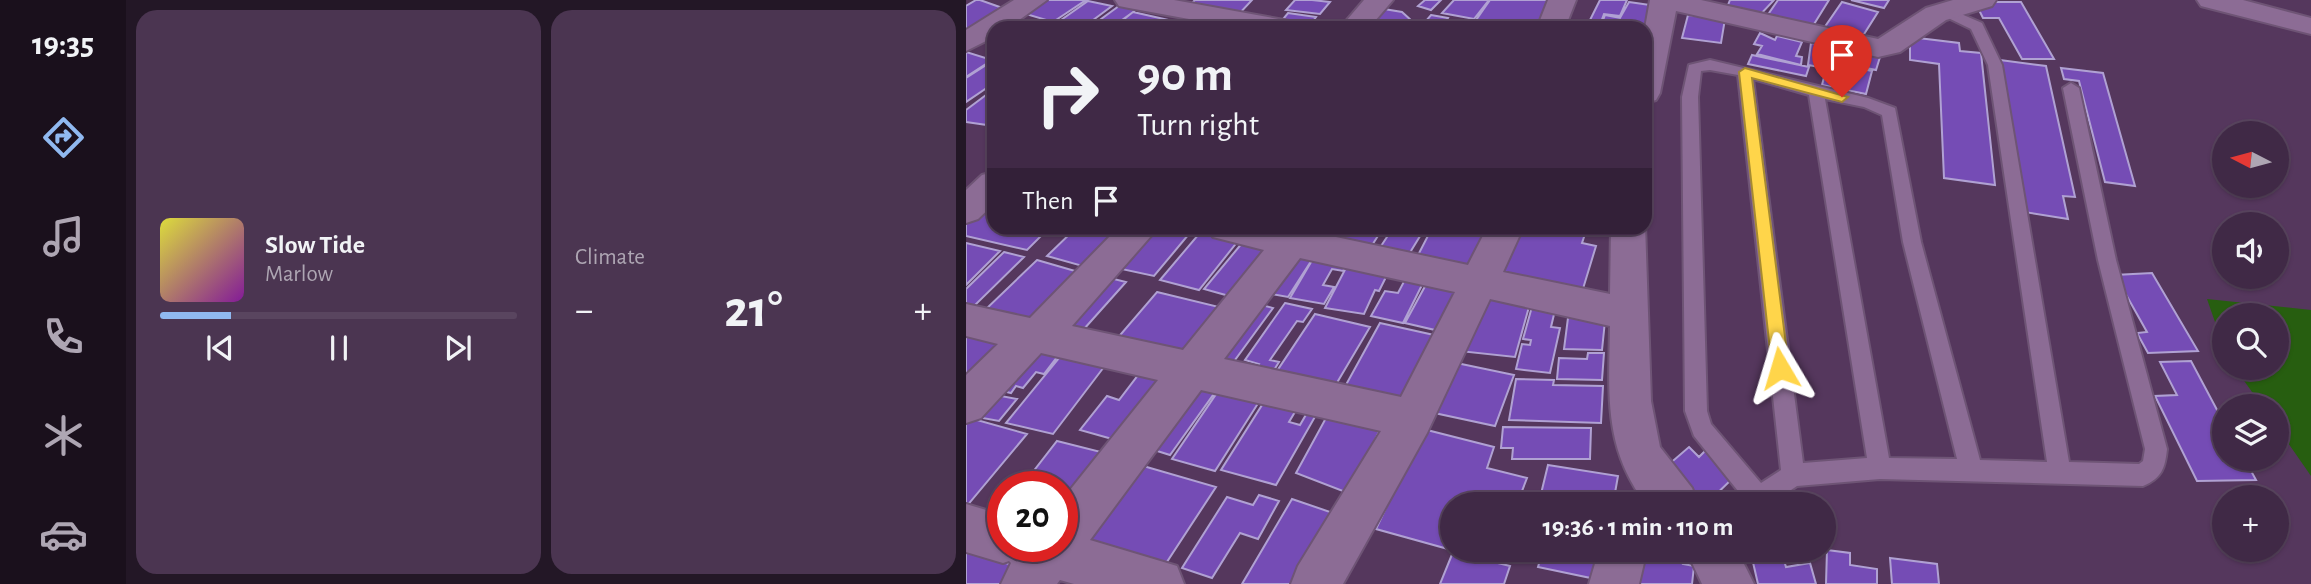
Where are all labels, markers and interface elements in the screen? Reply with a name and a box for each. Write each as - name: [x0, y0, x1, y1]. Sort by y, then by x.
- pin: [1812, 25, 1872, 97]
- text: 19:35: [32, 28, 94, 60]
- icon: arrive: [1823, 36, 1861, 74]
- icon: right: [1022, 49, 1113, 140]
- text: 90 m: [1137, 51, 1233, 100]
- text: Turn right: [1137, 109, 1259, 141]
- icon: directions: [39, 113, 88, 162]
- north arrow: [2212, 121, 2289, 198]
- map controls: [2212, 121, 2289, 562]
- icon: arrive: [1087, 182, 1125, 220]
- text: Then: [1022, 188, 1073, 214]
- icon: music: [39, 212, 88, 261]
- button: sound: [2212, 212, 2289, 289]
- text: Slow Tide: [265, 232, 365, 258]
- text: Climate: [575, 246, 645, 269]
- text: Marlow: [265, 263, 333, 286]
- text: 21°: [724, 284, 783, 336]
- text: −: [575, 292, 593, 330]
- text: +: [914, 292, 932, 330]
- button: search: [2212, 303, 2289, 380]
- icon: phone: [39, 312, 88, 361]
- icon: previous: [201, 329, 239, 367]
- icon: pause: [320, 329, 358, 367]
- icon: next: [439, 329, 477, 367]
- position arrow: [1743, 331, 1817, 405]
- button: layers: [2212, 394, 2289, 471]
- icon: climate: [39, 411, 88, 460]
- speed limit sign: 20: [987, 471, 1078, 562]
- button: +: [2212, 485, 2289, 562]
- icon: car: [39, 510, 88, 559]
- text: 19:36 · 1 min · 110 m: [1542, 514, 1734, 540]

